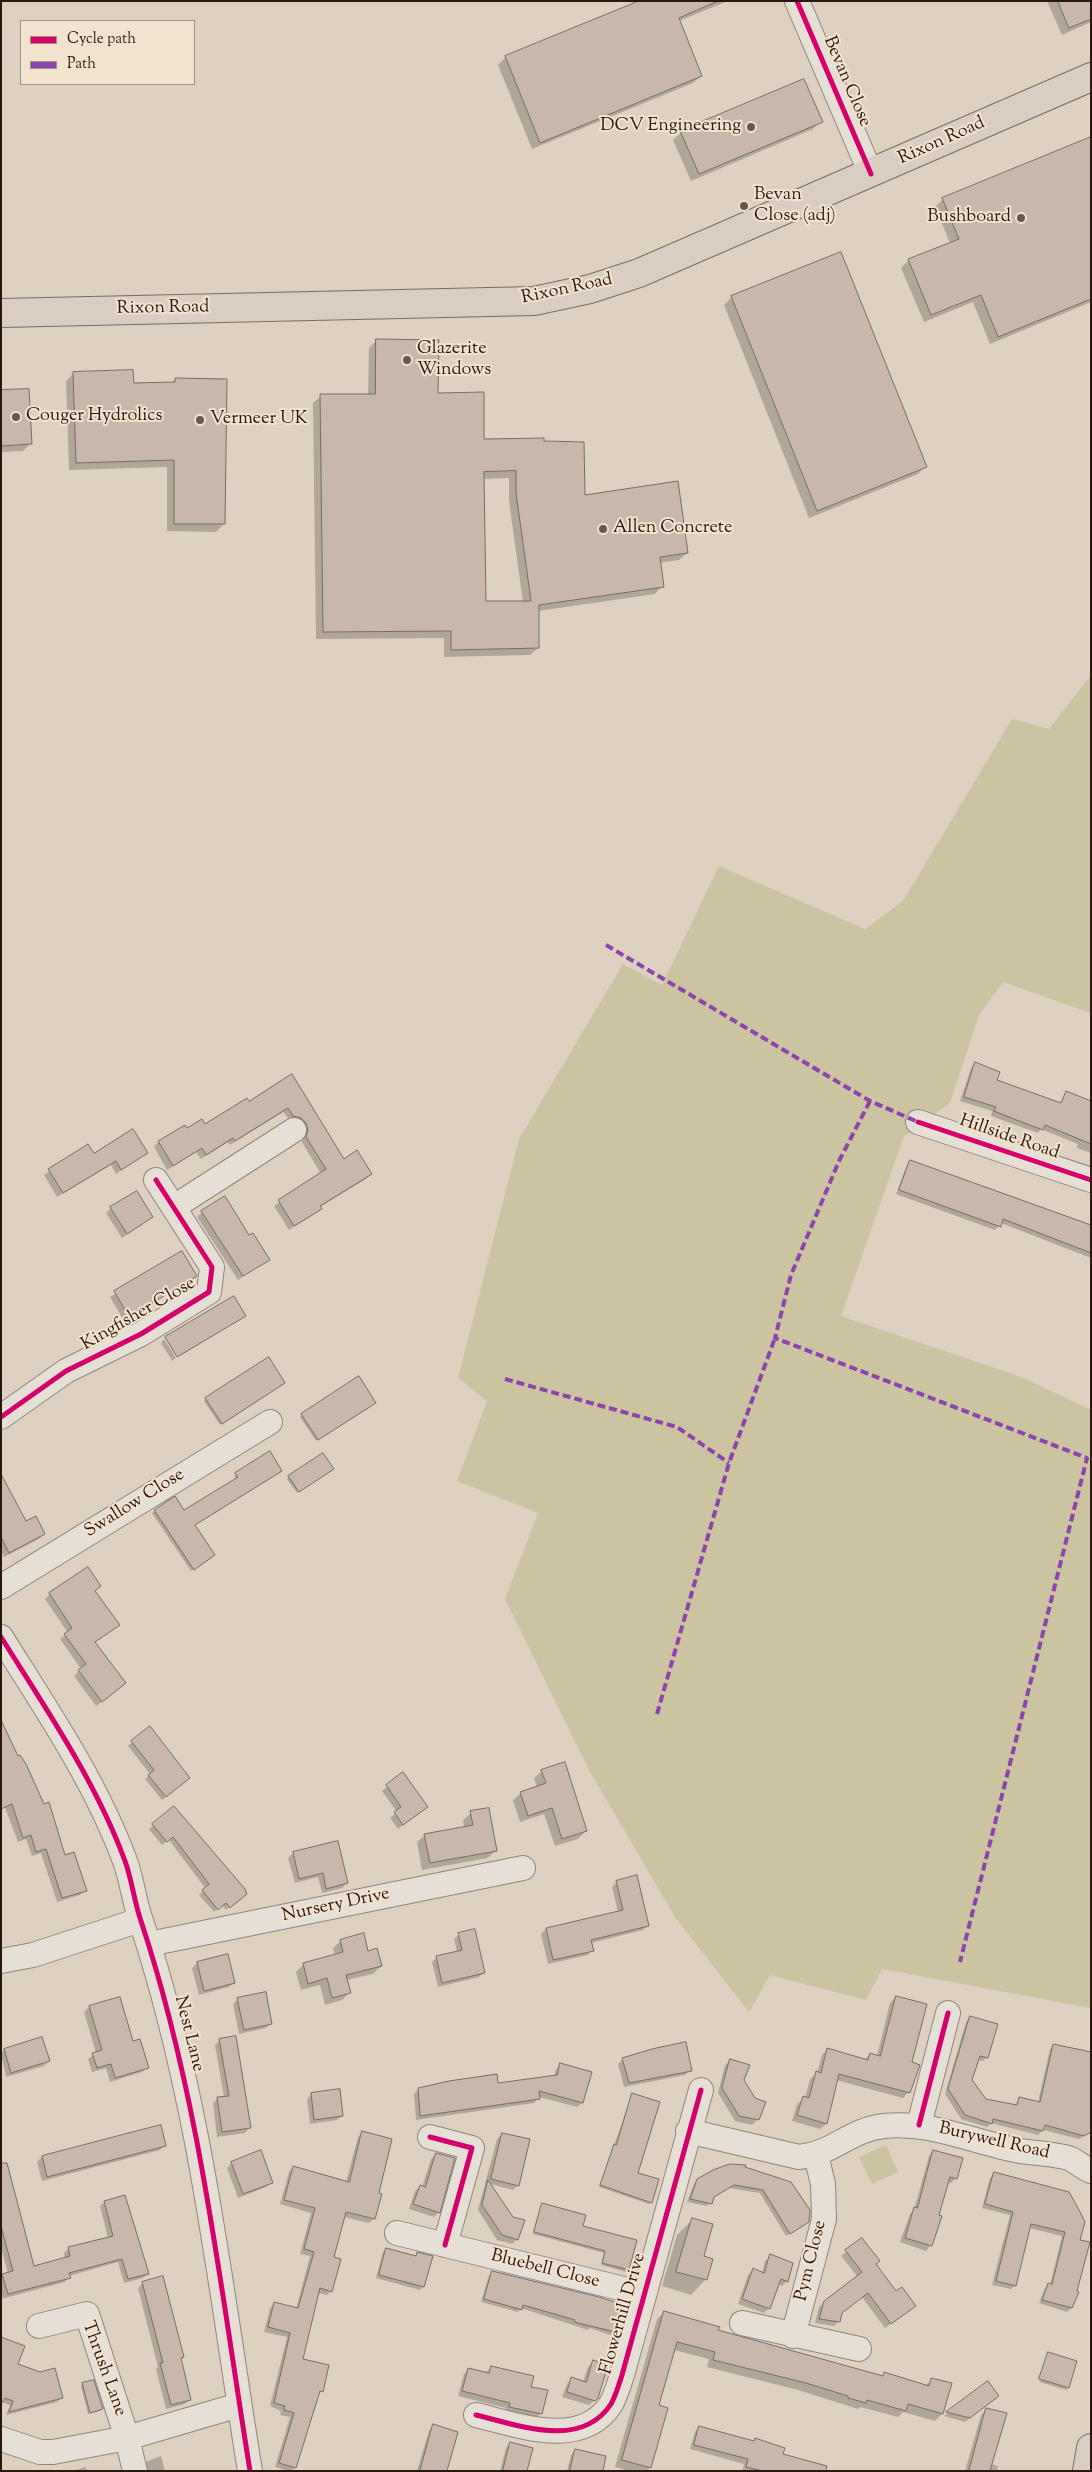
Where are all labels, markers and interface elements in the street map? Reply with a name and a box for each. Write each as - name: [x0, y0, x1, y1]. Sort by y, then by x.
- legend: [20, 20, 195, 85]
- text: Cycle path: [67, 29, 136, 50]
- street label: Bevan Close: [817, 33, 875, 131]
- text: Path: [67, 54, 96, 75]
- street label: Rixon Road: [895, 113, 989, 171]
- place label: DCV Engineering: [600, 116, 741, 138]
- marker: DCV Engineering: [745, 121, 757, 133]
- place label: Bevan Close (adj): [754, 185, 836, 228]
- marker: Bevan Close (adj): [738, 200, 750, 212]
- place label: Bushboard: [927, 207, 1011, 229]
- marker: Bushboard: [1015, 212, 1027, 224]
- street label: Rixon Road: [520, 270, 614, 310]
- street label: Rixon Road: [117, 297, 209, 321]
- place label: Glazerite Windows: [417, 339, 491, 382]
- marker: Glazerite Windows: [401, 354, 413, 366]
- place label: Couger Hydrolics: [26, 406, 162, 428]
- place label: Vermeer UK: [210, 409, 308, 431]
- marker: Couger Hydrolics: [10, 411, 22, 423]
- marker: Vermeer UK: [194, 414, 206, 426]
- place label: Allen Concrete: [613, 518, 732, 540]
- marker: Allen Concrete: [597, 523, 609, 535]
- street label: Hillside Road: [956, 1111, 1062, 1165]
- street label: Kingfisher Close: [78, 1274, 200, 1356]
- street label: Swallow Close: [81, 1465, 189, 1543]
- street label: Nursery Drive: [280, 1884, 392, 1928]
- street label: Nest Lane: [168, 1994, 208, 2074]
- street label: Burywell Road: [937, 2119, 1051, 2165]
- street label: Pym Close: [792, 2218, 832, 2304]
- street label: Bluebell Close: [488, 2246, 602, 2294]
- street label: Flowerhill Drive: [596, 2251, 652, 2377]
- street label: Thrush Lane: [76, 2318, 130, 2420]

